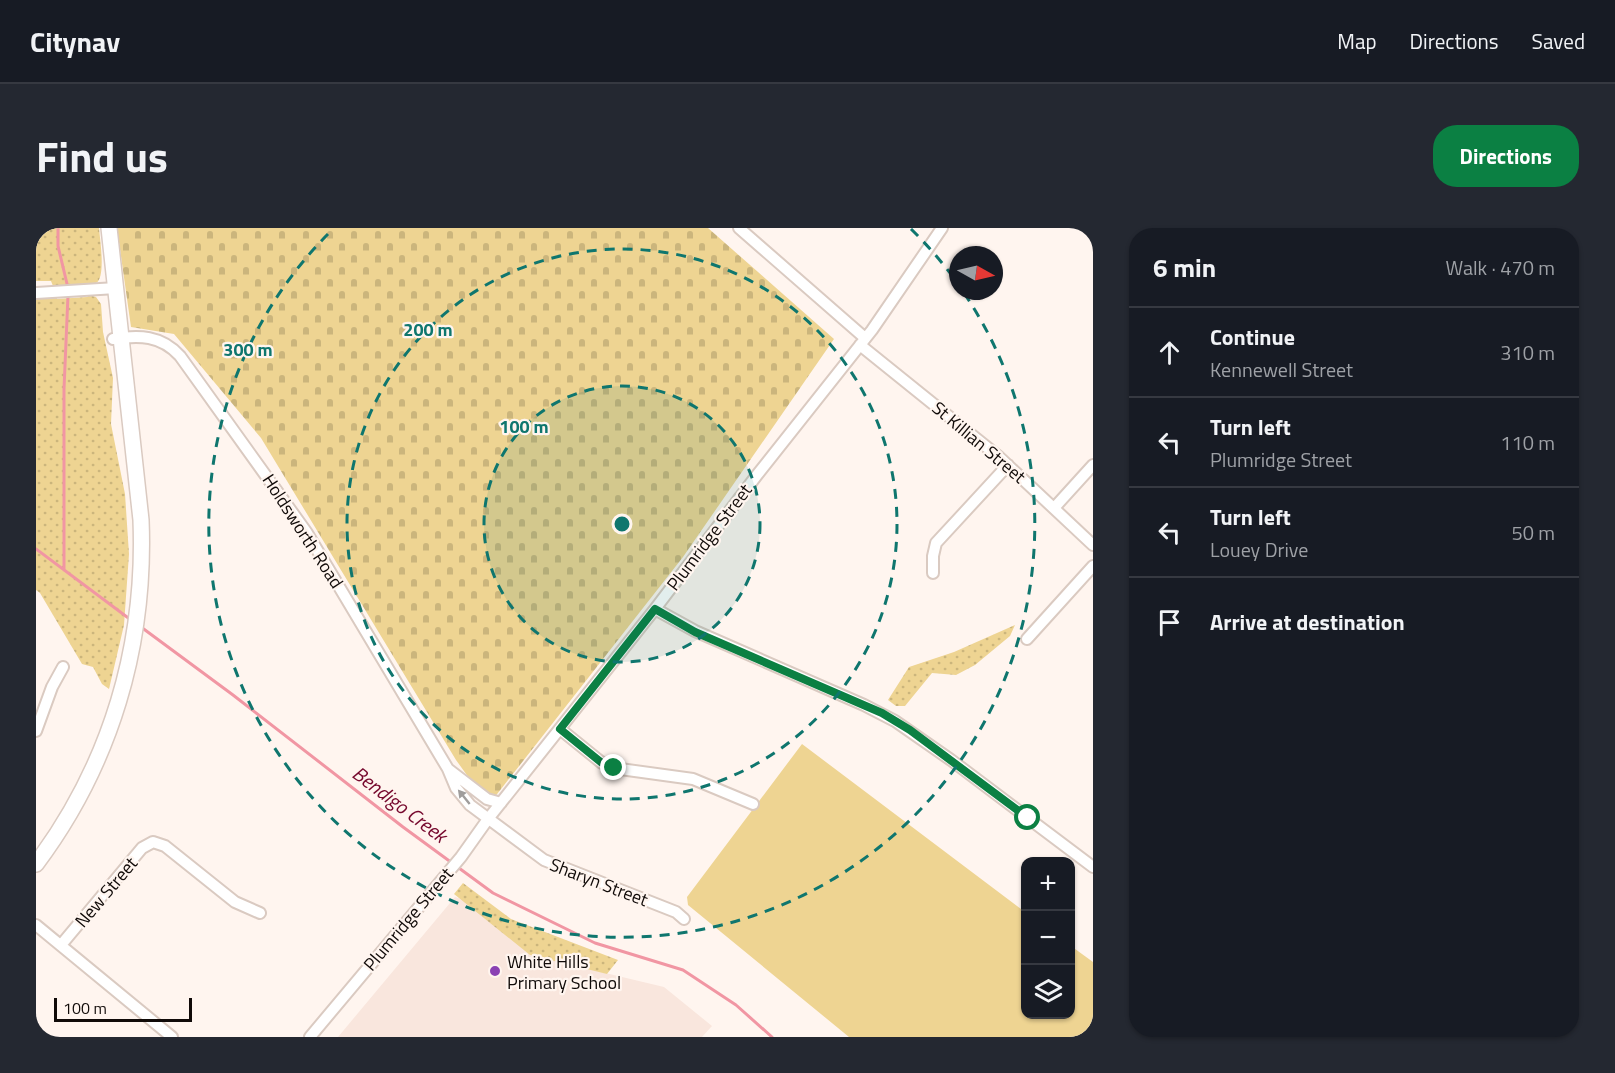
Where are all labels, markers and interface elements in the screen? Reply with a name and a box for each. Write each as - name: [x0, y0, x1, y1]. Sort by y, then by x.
- text: Citynav: [30, 20, 120, 63]
- text: Map: [1337, 25, 1377, 57]
- text: Directions: [1410, 25, 1499, 57]
- text: Saved: [1532, 25, 1585, 57]
- text: Find us: [36, 124, 168, 188]
- button: Directions: [1433, 125, 1579, 187]
- north arrow: [949, 246, 1003, 300]
- text: 6 min: [1153, 248, 1216, 287]
- text: Walk · 470 m: [1446, 252, 1555, 283]
- text: 200 m: [403, 316, 453, 343]
- text: Continue: [1210, 320, 1295, 354]
- text: 300 m: [223, 336, 273, 363]
- icon: ahead: [1153, 336, 1186, 369]
- text: 310 m: [1500, 337, 1555, 368]
- text: Kennewell Street: [1210, 354, 1353, 385]
- street label: St Killian Street: [926, 395, 1032, 490]
- text: Turn left: [1210, 410, 1291, 444]
- text: 100 m: [499, 413, 549, 440]
- icon: left: [1153, 426, 1186, 459]
- text: 110 m: [1500, 427, 1555, 458]
- text: Plumridge Street: [1210, 444, 1352, 475]
- street label: Holdsworth Road: [256, 468, 350, 594]
- street label: Plumridge Street: [660, 477, 759, 596]
- text: Turn left: [1210, 500, 1291, 534]
- centre of rings: [612, 514, 632, 534]
- icon: left: [1153, 516, 1186, 549]
- text: 50 m: [1511, 517, 1555, 548]
- text: Louey Drive: [1210, 534, 1308, 565]
- text: Arrive at destination: [1210, 605, 1405, 639]
- icon: arrive: [1153, 606, 1186, 639]
- route end: [600, 754, 626, 780]
- water label: Bendigo Creek: [346, 758, 456, 851]
- one-way arrow: [458, 790, 471, 805]
- route start: [1014, 804, 1040, 830]
- street label: New Street: [68, 850, 144, 933]
- street label: Sharyn Street: [546, 851, 653, 913]
- map controls: [1021, 857, 1075, 1019]
- button: +: [1021, 857, 1075, 911]
- street label: Plumridge Street: [357, 861, 460, 977]
- button: −: [1021, 911, 1075, 965]
- place label: White Hills Primary School: [507, 948, 621, 996]
- marker: White Hills Primary School: [488, 964, 502, 978]
- button: layers: [1021, 965, 1075, 1019]
- scale bar: [54, 995, 192, 1022]
- text: 100 m: [63, 996, 107, 1020]

